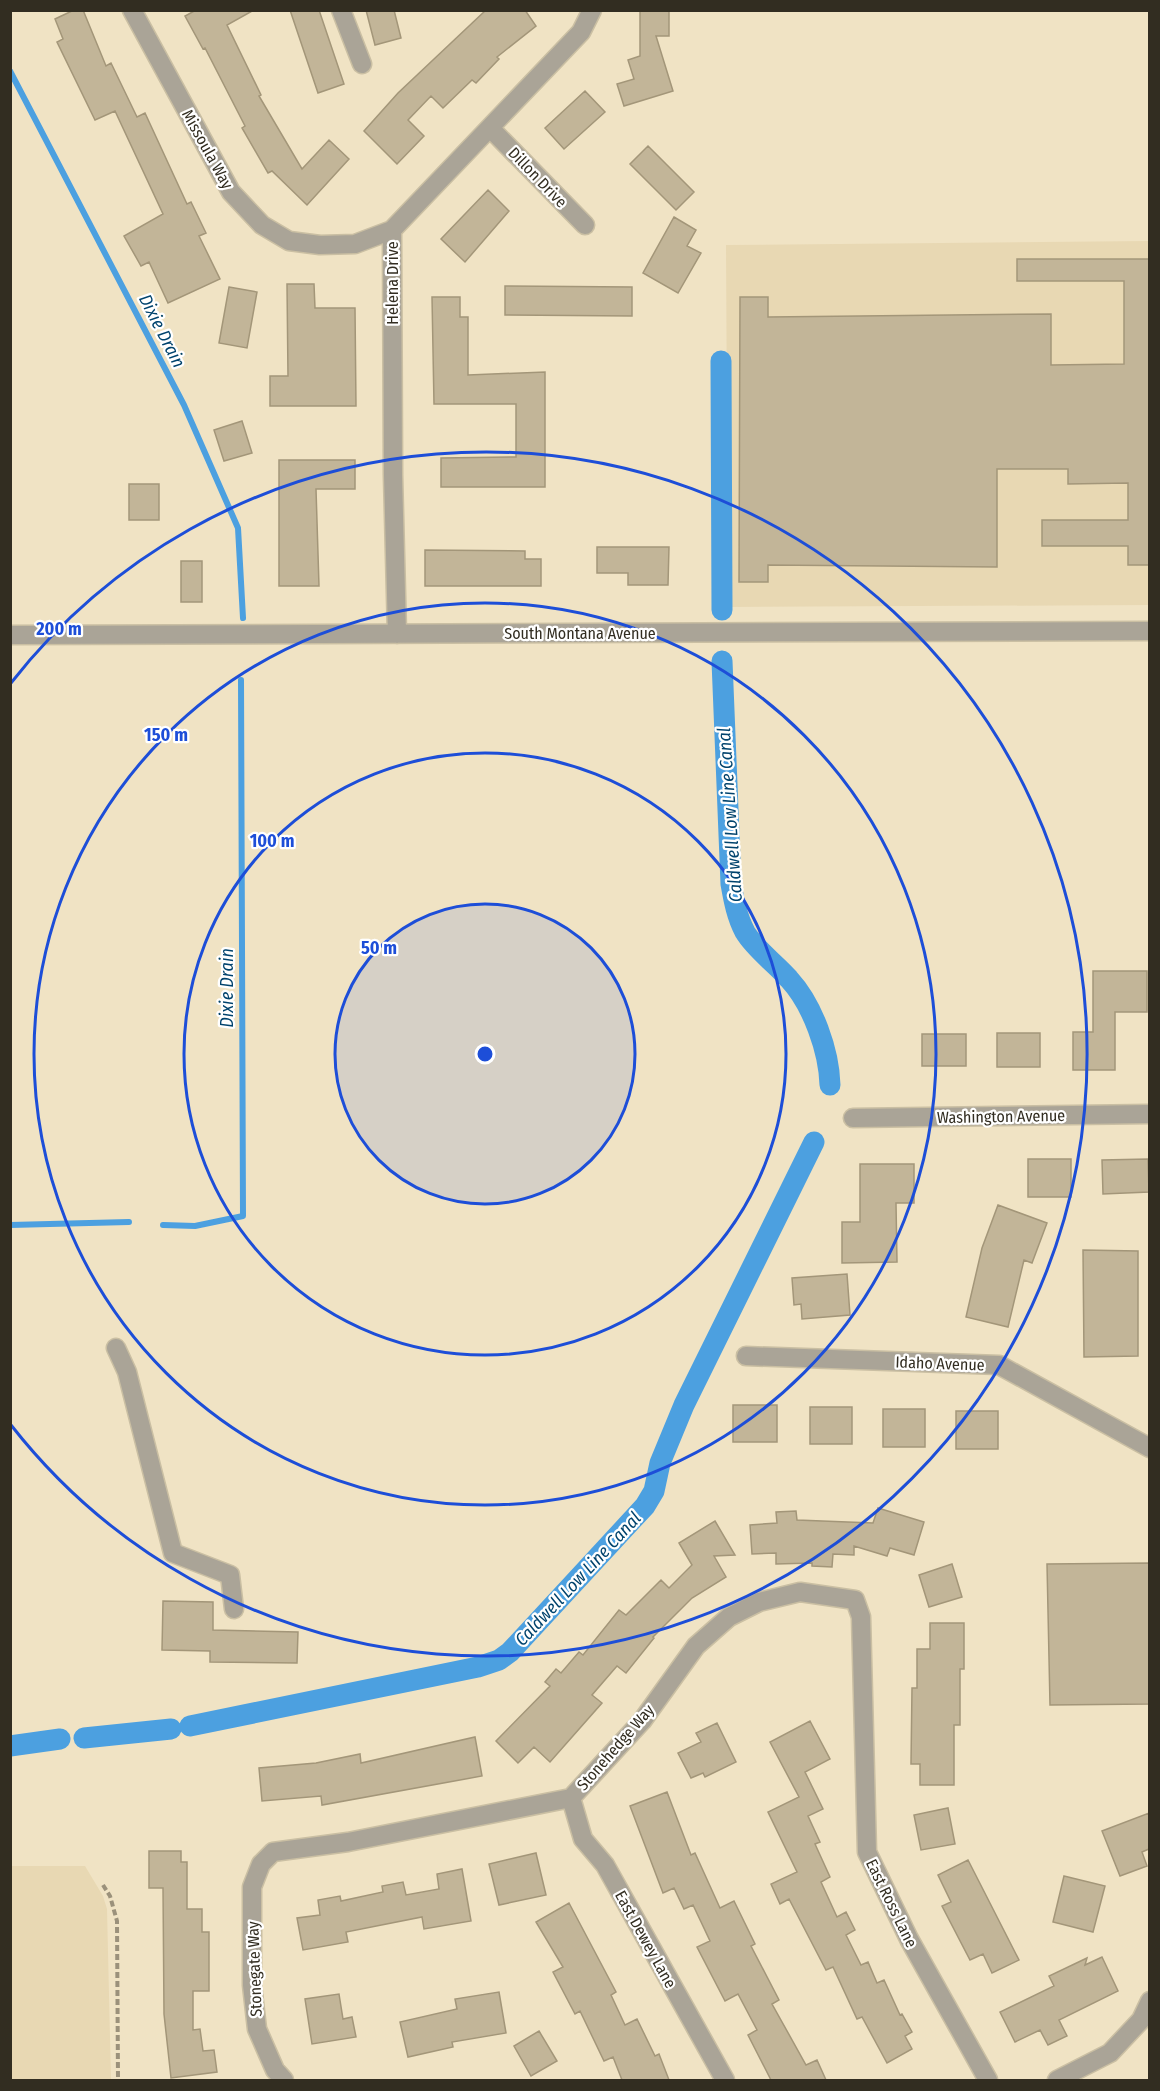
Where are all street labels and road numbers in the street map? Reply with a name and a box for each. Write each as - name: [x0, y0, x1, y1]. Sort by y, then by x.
- street label: Missoula Way: [178, 106, 238, 193]
- street label: Dillon Drive: [504, 143, 571, 211]
- street label: Helena Drive: [383, 241, 402, 325]
- street label: South Montana Avenue: [504, 624, 656, 643]
- street label: Washington Avenue: [937, 1106, 1065, 1127]
- street label: Idaho Avenue: [895, 1352, 985, 1375]
- street label: Stonehedge Way: [573, 1700, 658, 1794]
- street label: East Ross Lane: [862, 1856, 921, 1951]
- street label: East Dewey Lane: [611, 1887, 680, 1991]
- street label: Stonegate Way: [243, 1920, 266, 2017]

